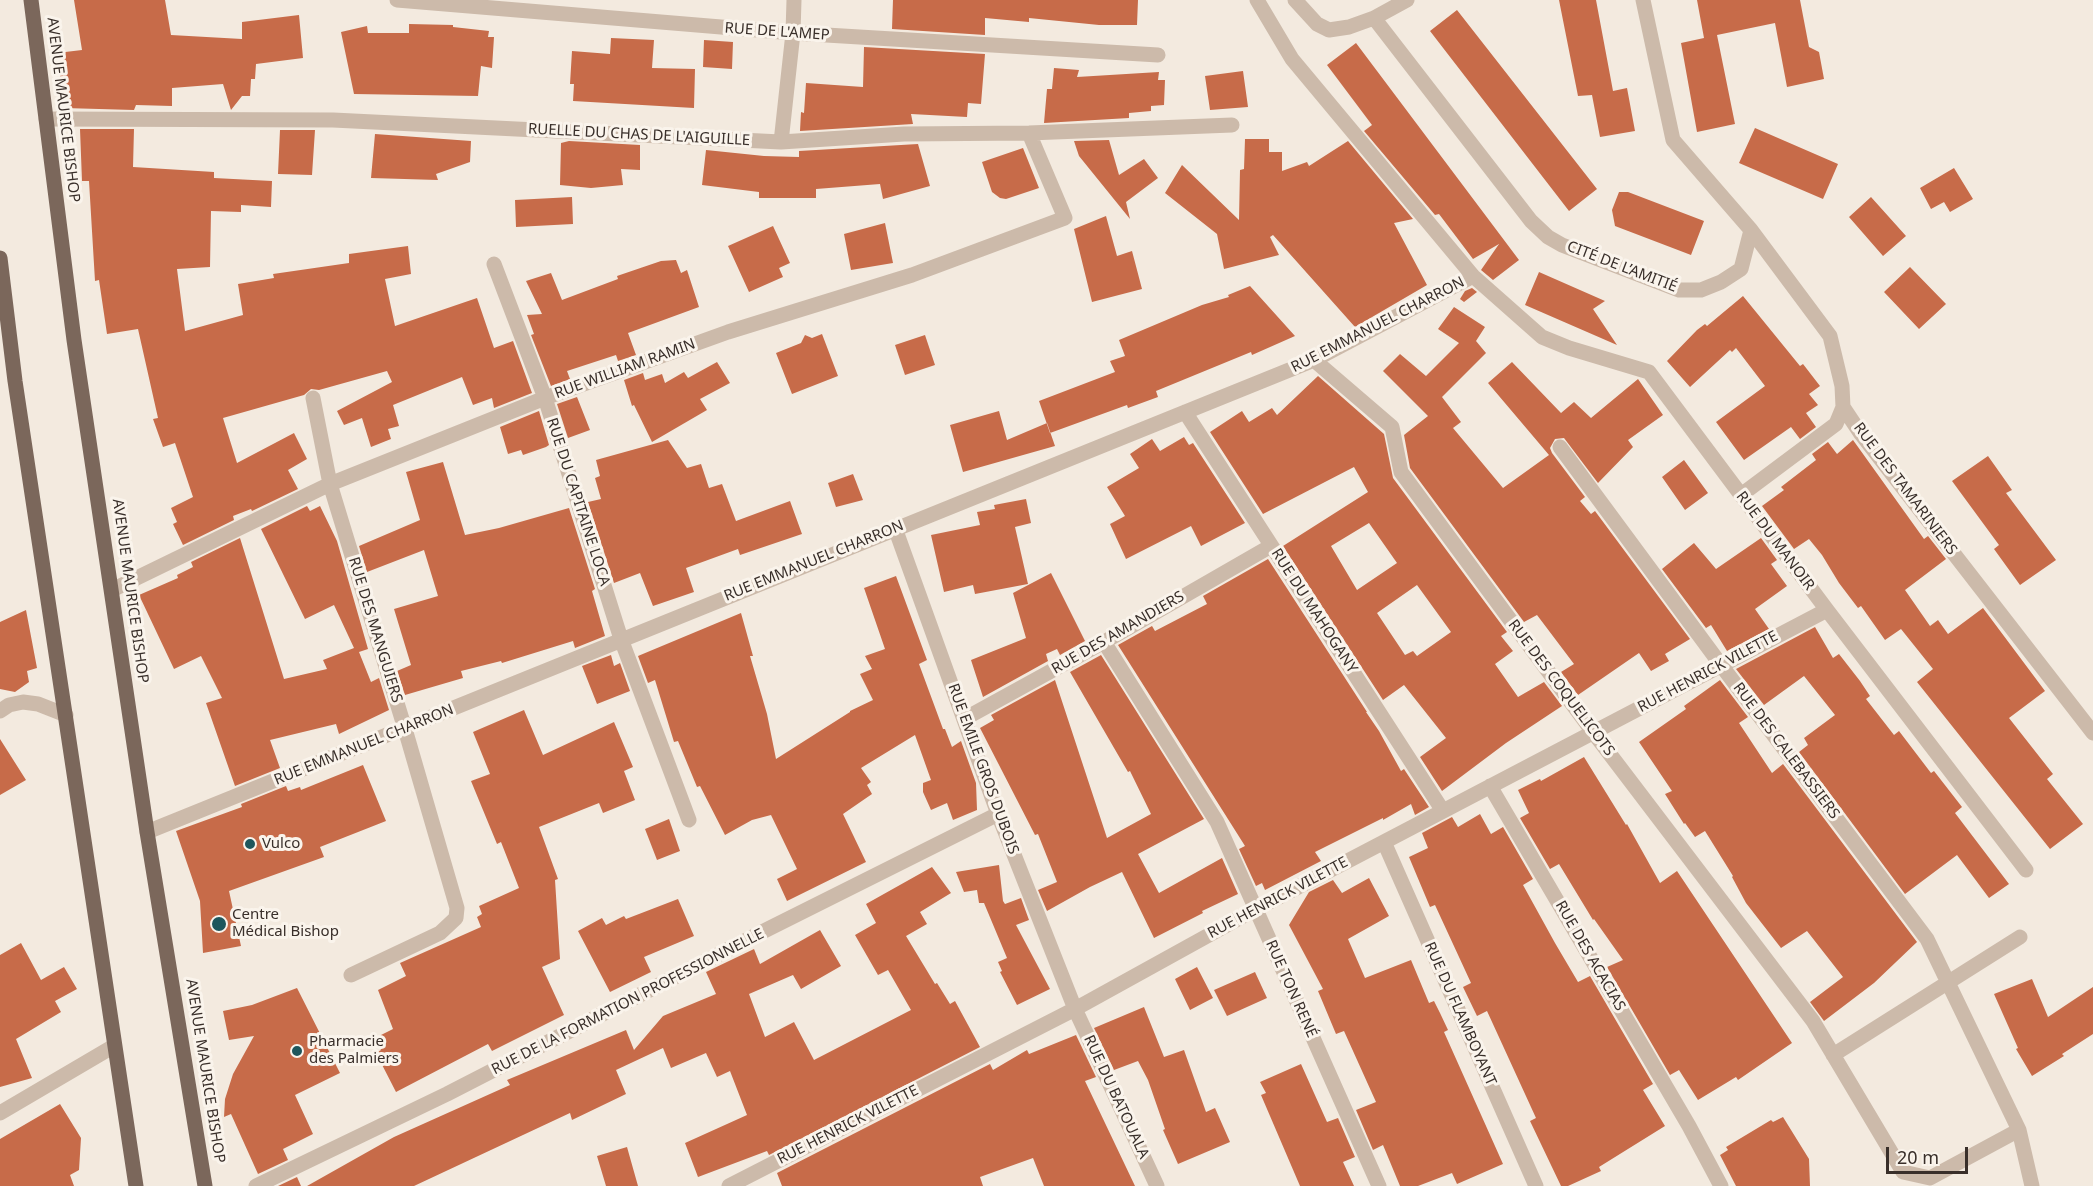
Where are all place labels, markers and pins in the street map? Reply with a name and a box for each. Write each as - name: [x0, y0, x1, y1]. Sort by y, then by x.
- place label: Vulco: [262, 835, 300, 853]
- marker: Vulco: [243, 837, 257, 851]
- place label: Centre Médical Bishop: [232, 906, 339, 941]
- marker: Centre Médical Bishop: [210, 915, 228, 933]
- place label: Pharmacie des Palmiers: [309, 1033, 399, 1068]
- marker: Pharmacie des Palmiers: [290, 1044, 304, 1058]

